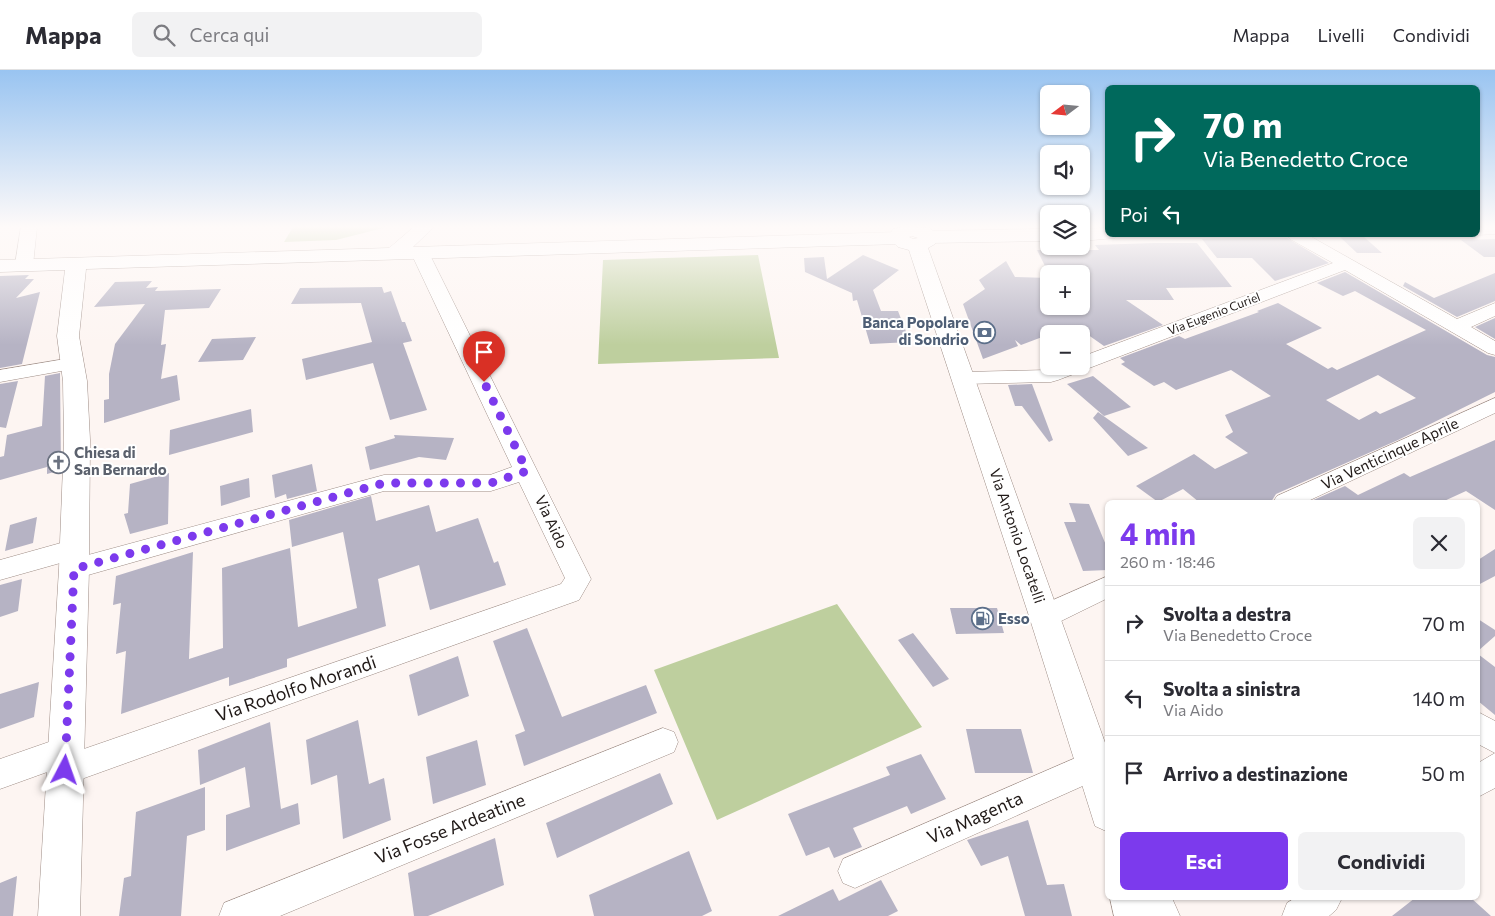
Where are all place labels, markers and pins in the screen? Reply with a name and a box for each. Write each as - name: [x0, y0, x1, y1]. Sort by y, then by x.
- place label: Banca Popolare di Sondrio: [862, 313, 969, 348]
- bank icon: Banca Popolare di Sondrio: [973, 320, 997, 344]
- pin: [463, 331, 505, 382]
- place label: Chiesa di San Bernardo: [74, 443, 167, 478]
- church icon: Chiesa di San Bernardo: [46, 450, 70, 474]
- fuel station icon: Esso: [970, 607, 994, 631]
- place label: Esso: [998, 609, 1030, 627]

